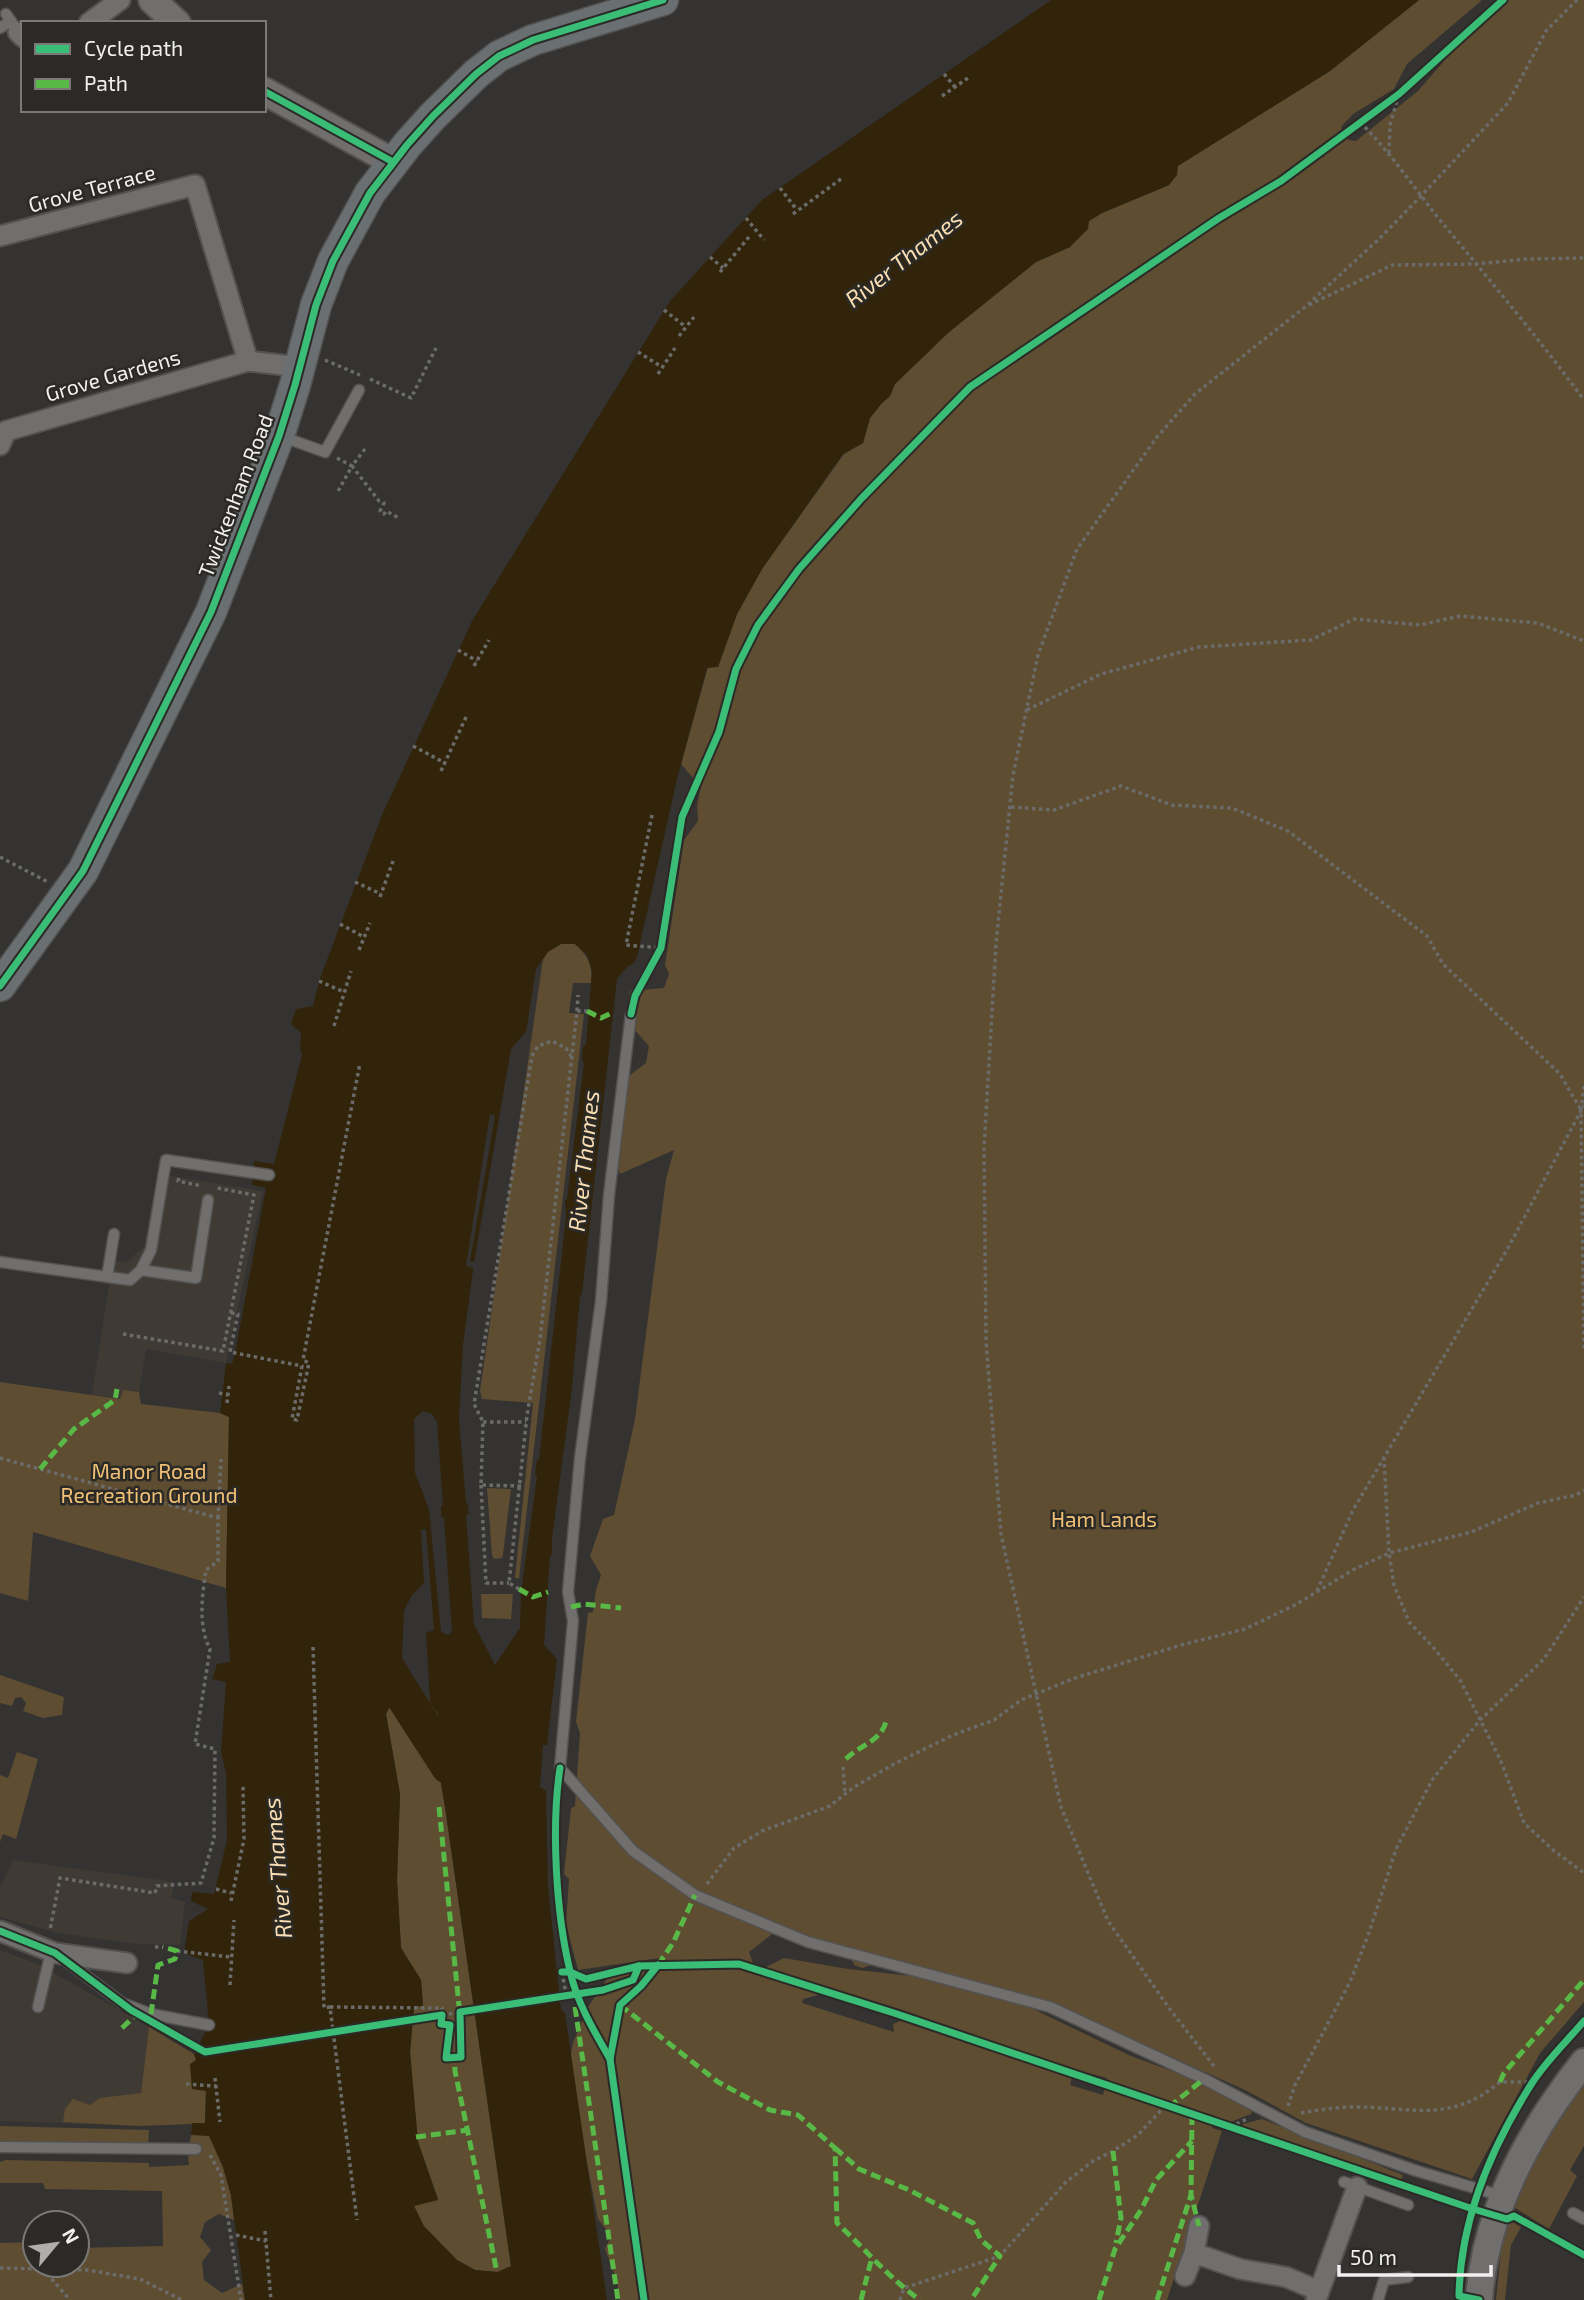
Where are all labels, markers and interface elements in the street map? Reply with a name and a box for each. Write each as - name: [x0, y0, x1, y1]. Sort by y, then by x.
- legend: [21, 21, 266, 112]
- text: Cycle path: [84, 35, 183, 60]
- text: Path: [84, 70, 128, 95]
- street label: Grove Terrace: [25, 159, 158, 217]
- water label: River Thames: [839, 204, 968, 313]
- street label: Grove Gardens: [42, 343, 183, 406]
- street label: Twickenham Road: [192, 410, 277, 580]
- water label: River Thames: [562, 1089, 604, 1233]
- park label: Manor Road Recreation Ground: [61, 1458, 237, 1507]
- park label: Ham Lands: [1051, 1506, 1157, 1531]
- water label: River Thames: [257, 1796, 297, 1940]
- north arrow: [21, 2209, 91, 2279]
- text: N: [58, 2224, 85, 2247]
- scale bar: [1339, 2234, 1491, 2278]
- text: 50 m: [1350, 2244, 1397, 2269]

